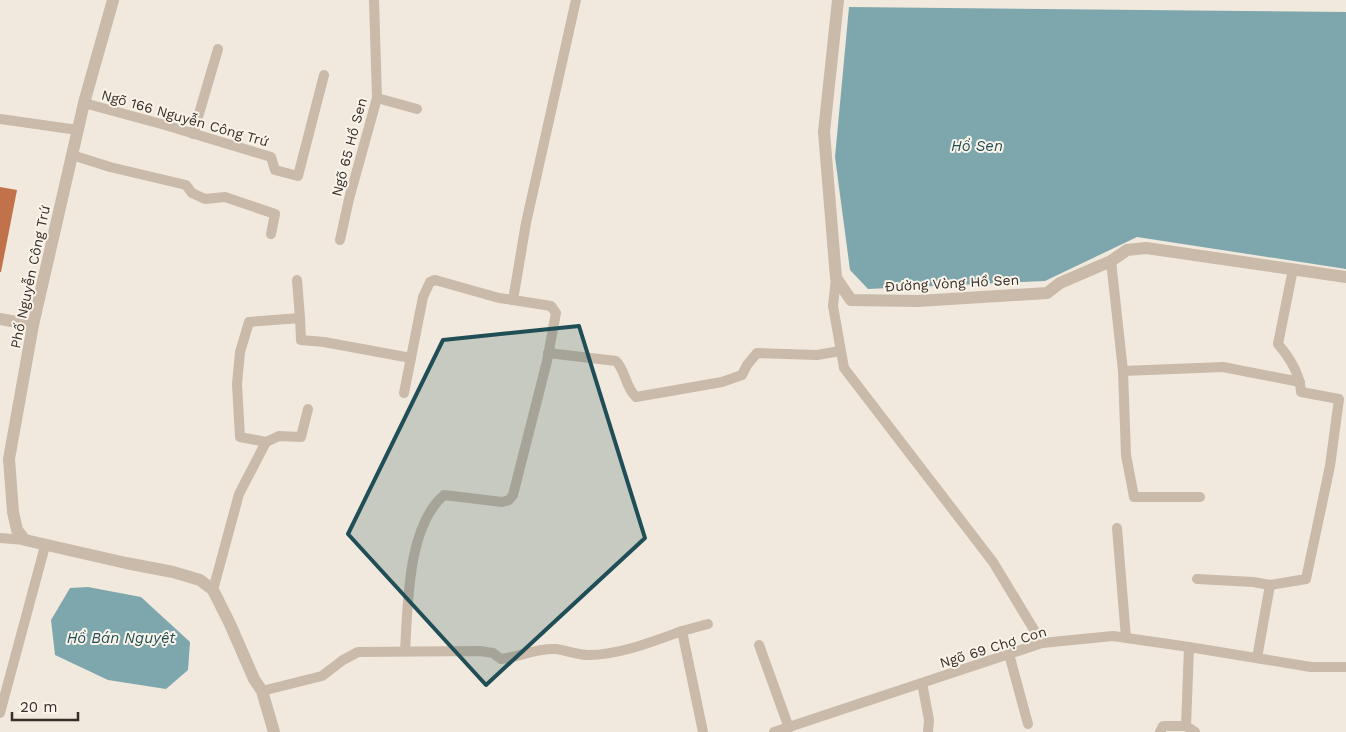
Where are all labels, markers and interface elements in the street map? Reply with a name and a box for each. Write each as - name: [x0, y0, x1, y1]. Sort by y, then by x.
- street label: Ngõ 166 Nguyễn Công Trứ: [100, 86, 271, 150]
- street label: Ngõ 65 Hồ Sen: [328, 96, 370, 198]
- water label: Hồ Sen: [951, 137, 1003, 155]
- street label: Phố Nguyễn Công Trứ: [7, 204, 53, 350]
- street label: Đường Vòng Hồ Sen: [884, 271, 1020, 295]
- street label: Ngõ 69 Chợ Con: [938, 623, 1048, 671]
- water label: Hồ Bán Nguyệt: [67, 629, 176, 647]
- scale bar: [12, 690, 79, 722]
- text: 20 m: [20, 698, 58, 716]

